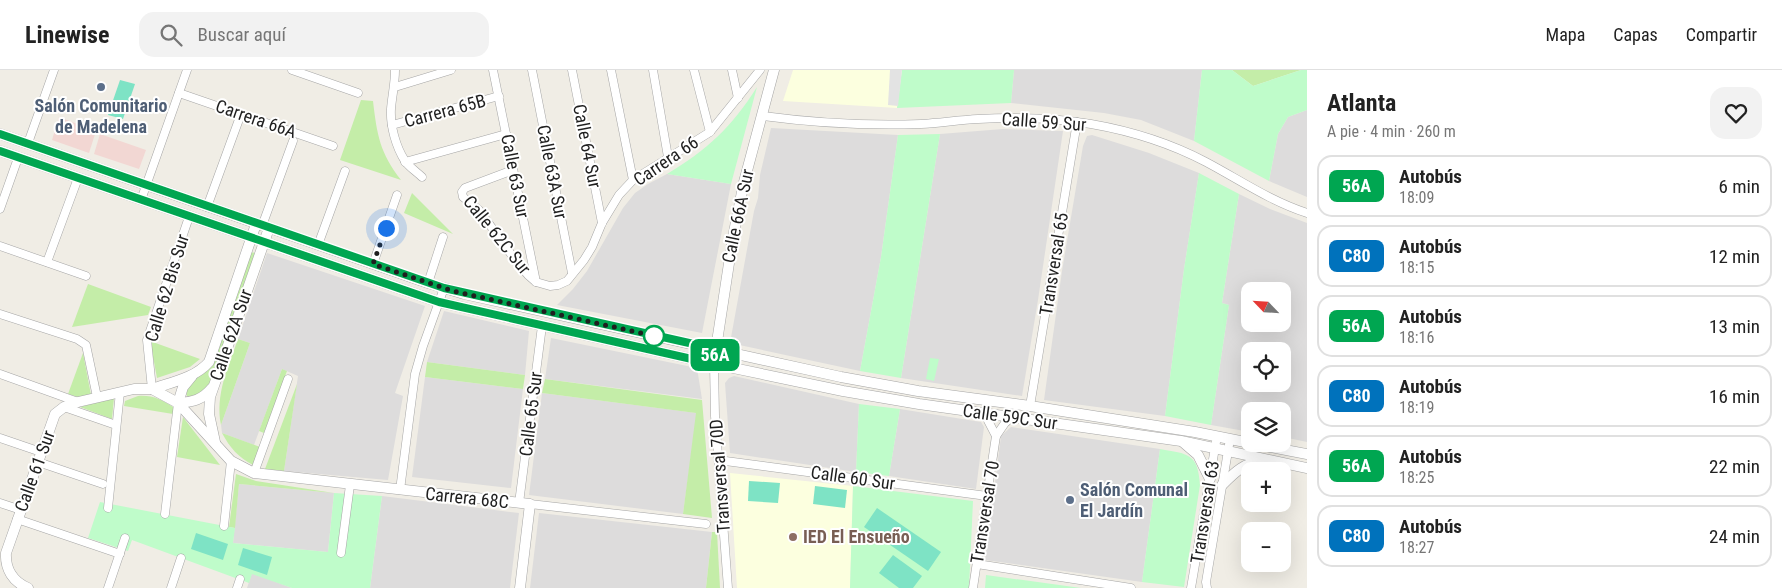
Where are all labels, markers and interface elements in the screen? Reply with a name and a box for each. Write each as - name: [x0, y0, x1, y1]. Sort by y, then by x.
- search box: [139, 12, 489, 57]
- text: Linewise: [25, 21, 109, 49]
- icon: search: [157, 21, 185, 49]
- text: Buscar aquí: [197, 23, 286, 46]
- text: Mapa: [1546, 24, 1585, 45]
- text: Capas: [1613, 24, 1658, 45]
- text: Compartir: [1686, 24, 1757, 45]
- marker: Salón Comunitario de Madelena: [95, 81, 107, 93]
- button: heart: [1710, 87, 1762, 139]
- text: Atlanta: [1327, 89, 1396, 117]
- street label: Carrera 65B: [402, 90, 488, 131]
- place label: Salón Comunitario de Madelena: [35, 95, 168, 137]
- street label: Carrera 66A: [213, 95, 300, 142]
- street label: Calle 64 Sur: [569, 102, 606, 190]
- street label: Calle 59 Sur: [1001, 108, 1088, 135]
- text: A pie · 4 min · 260 m: [1327, 122, 1456, 141]
- street label: Calle 63A Sur: [533, 123, 572, 221]
- street label: Carrera 66: [629, 131, 702, 190]
- street label: Calle 63 Sur: [497, 132, 534, 220]
- text: Autobús: [1399, 165, 1462, 188]
- street label: Calle 66A Sur: [717, 167, 758, 265]
- text: 56A: [1342, 175, 1371, 196]
- text: 6 min: [1718, 175, 1760, 198]
- text: 18:09: [1399, 188, 1434, 207]
- street label: Calle 62C Sur: [459, 191, 536, 279]
- street label: Transversal 65: [1035, 211, 1072, 317]
- your location: [374, 216, 399, 241]
- street label: Calle 62 Bis Sur: [140, 231, 193, 344]
- text: Autobús: [1399, 235, 1462, 258]
- text: C80: [1342, 245, 1371, 266]
- text: 12 min: [1709, 245, 1760, 268]
- text: 18:15: [1399, 258, 1434, 277]
- north arrow: [1241, 282, 1291, 332]
- map controls: [1241, 282, 1291, 572]
- street label: Calle 62A Sur: [205, 286, 256, 383]
- text: Autobús: [1399, 305, 1462, 328]
- text: 56A: [1342, 315, 1371, 336]
- text: 13 min: [1709, 315, 1760, 338]
- unlabelled marker: [643, 325, 665, 347]
- text: 18:16: [1399, 328, 1434, 347]
- line badge: 56A: [686, 339, 744, 371]
- button: locate: [1241, 342, 1291, 392]
- text: 56A: [701, 344, 729, 365]
- street label: Calle 65 Sur: [515, 370, 546, 457]
- text: Autobús: [1399, 375, 1462, 398]
- text: C80: [1342, 385, 1371, 406]
- text: 16 min: [1709, 385, 1760, 408]
- text: 18:19: [1399, 398, 1434, 417]
- street label: Calle 59C Sur: [961, 399, 1059, 434]
- button: layers: [1241, 402, 1291, 452]
- street label: Transversal 70D: [705, 418, 734, 534]
- street label: Calle 61 Sur: [10, 427, 59, 514]
- text: Autobús: [1399, 445, 1462, 468]
- text: 56A: [1342, 455, 1371, 476]
- text: 22 min: [1709, 455, 1760, 478]
- street label: Transversal 70: [966, 459, 1003, 565]
- street label: Transversal 63: [1186, 459, 1223, 565]
- street label: Calle 60 Sur: [809, 461, 897, 494]
- button: +: [1241, 462, 1291, 512]
- text: 18:25: [1399, 468, 1434, 487]
- place label: Salón Comunal El Jardín: [1080, 479, 1188, 521]
- street label: Carrera 68C: [424, 483, 510, 512]
- marker: Salón Comunal El Jardín: [1064, 494, 1076, 506]
- text: Autobús: [1399, 515, 1462, 538]
- button: −: [1241, 522, 1291, 572]
- text: C80: [1342, 525, 1371, 546]
- text: 24 min: [1709, 525, 1760, 548]
- place label: IED El Ensueño: [803, 526, 910, 547]
- marker: IED El Ensueño: [787, 531, 799, 543]
- text: 18:27: [1399, 538, 1434, 557]

